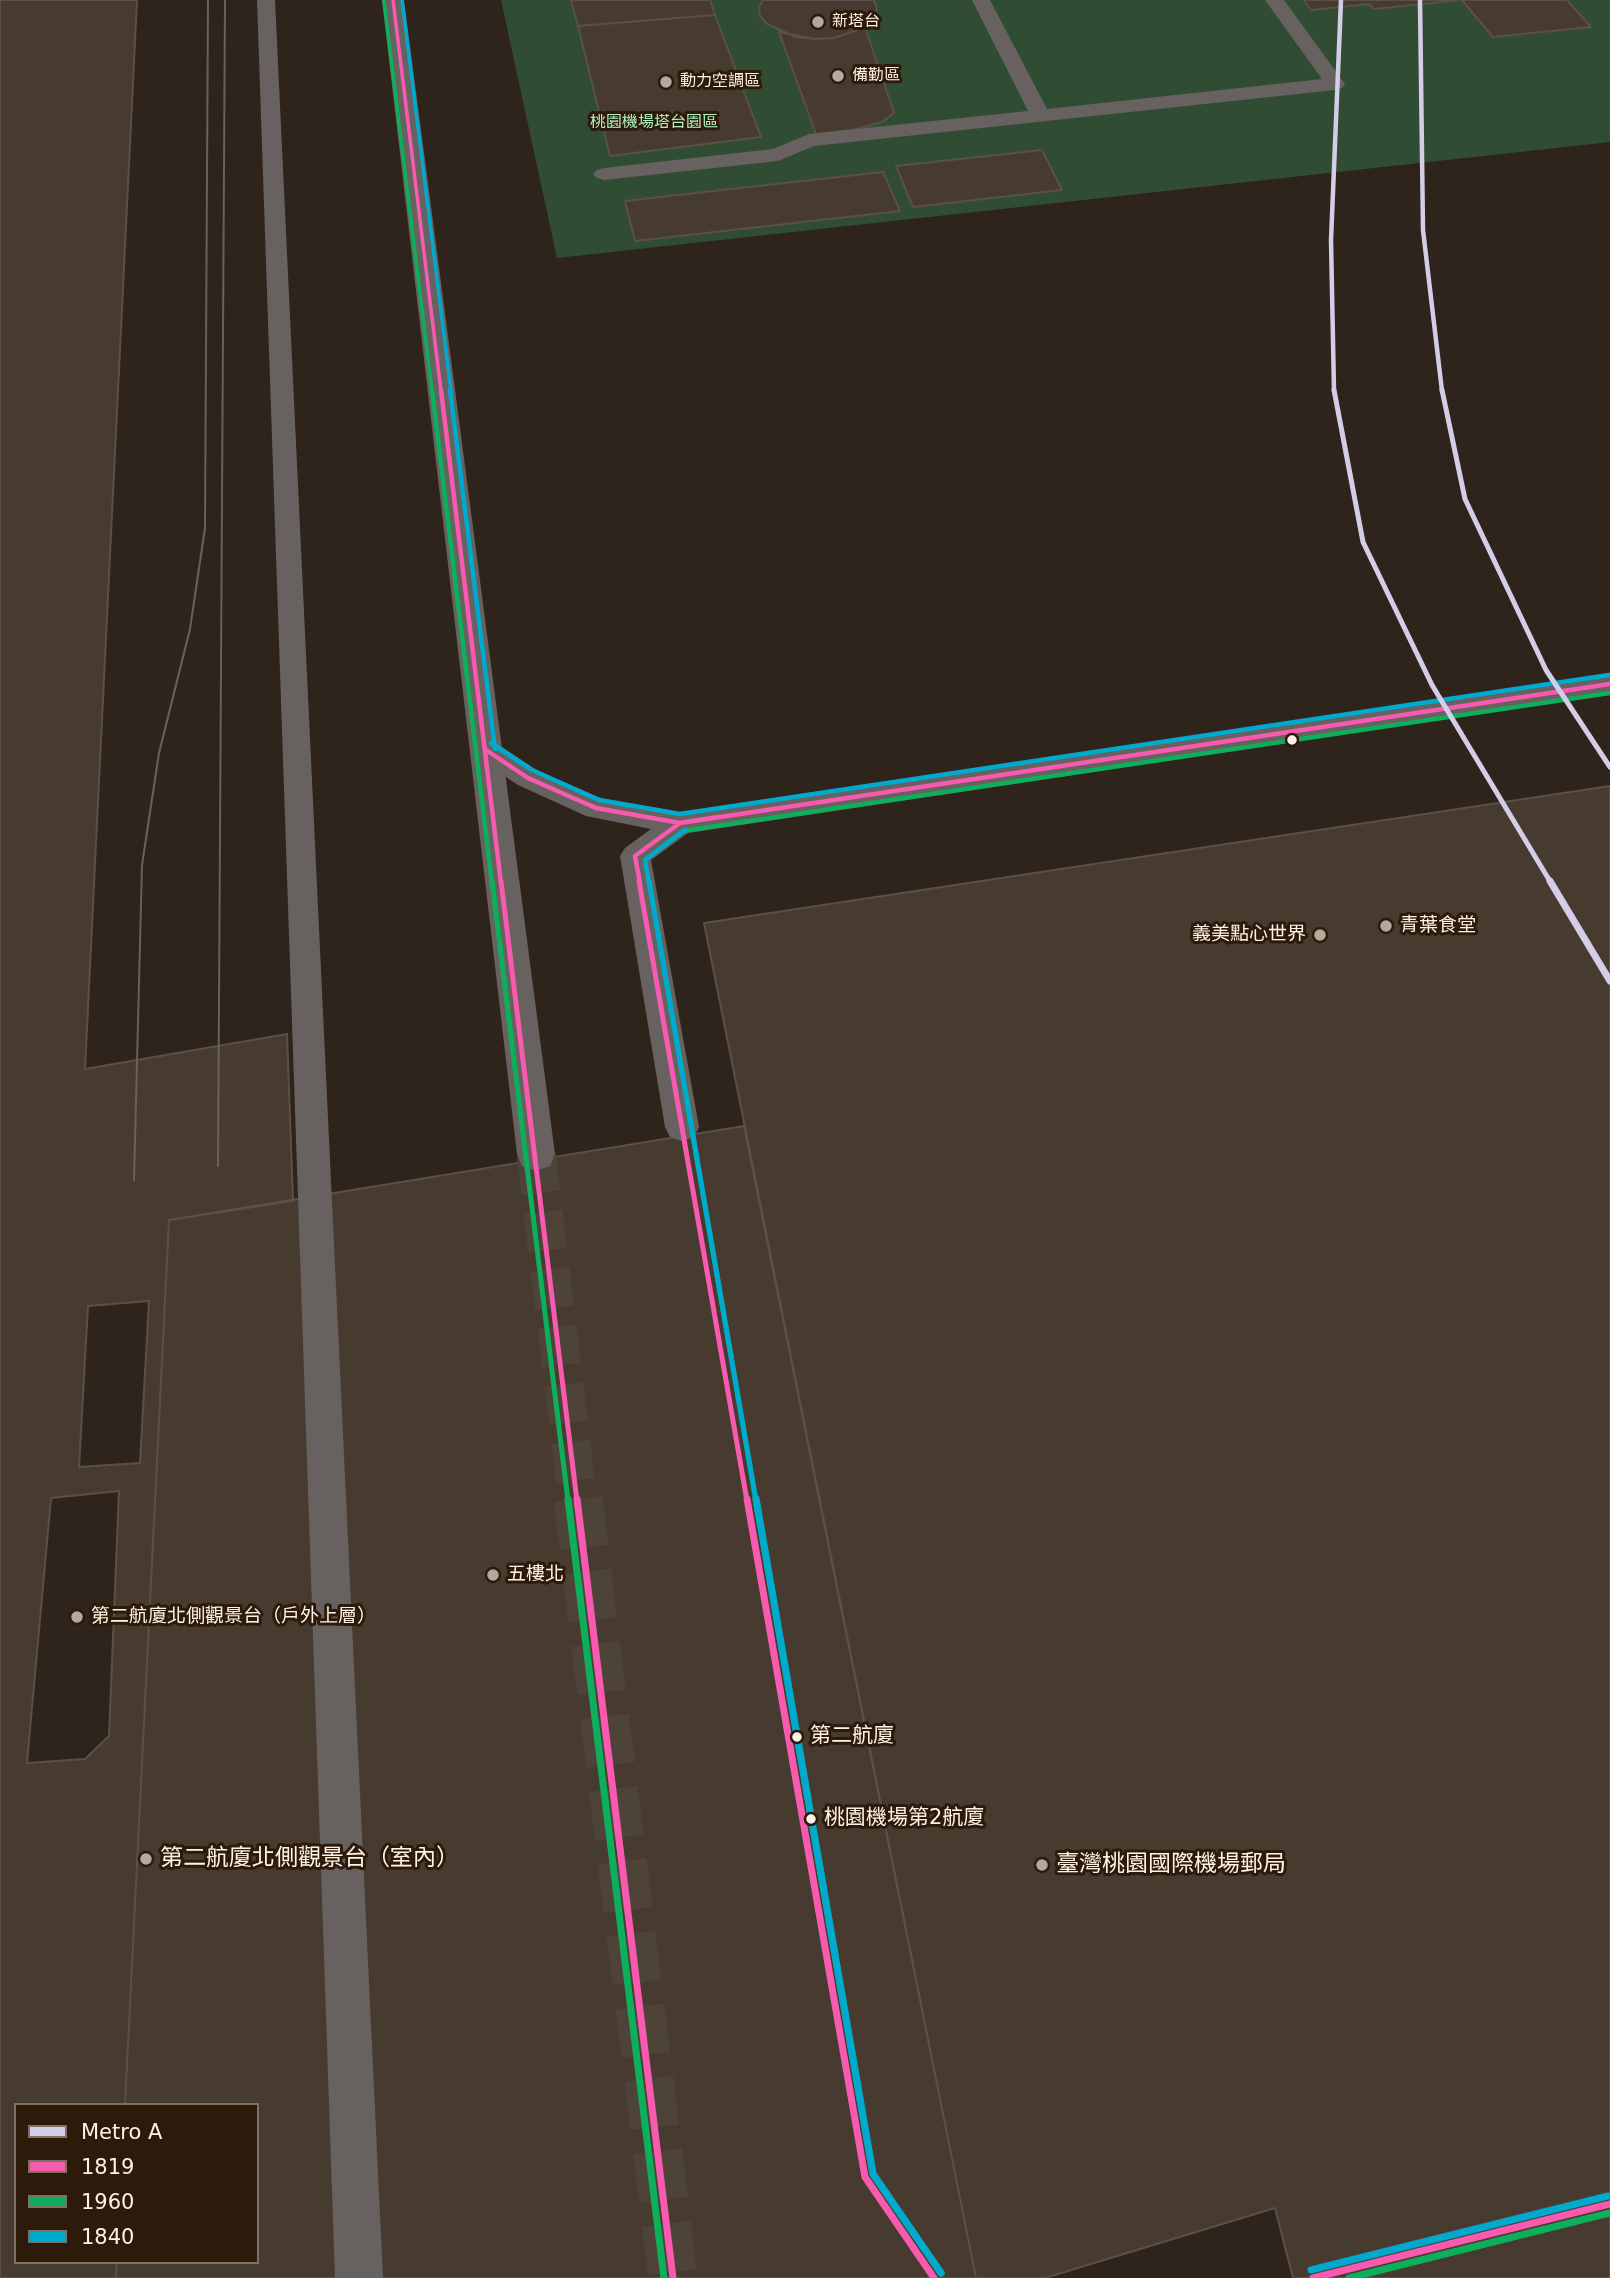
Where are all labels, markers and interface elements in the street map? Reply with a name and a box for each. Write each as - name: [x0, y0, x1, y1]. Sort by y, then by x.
- place label: 新塔台: [832, 12, 880, 32]
- marker: 新塔台: [810, 14, 826, 30]
- place label: 備勤區: [852, 66, 900, 86]
- marker: 備勤區: [830, 68, 846, 84]
- place label: 動力空調區: [680, 72, 760, 92]
- marker: 動力空調區: [658, 74, 674, 90]
- park label: 桃園機場塔台園區: [590, 113, 718, 133]
- unlabelled marker: [1285, 733, 1299, 747]
- place label: 青葉食堂: [1400, 915, 1476, 937]
- marker: 青葉食堂: [1378, 918, 1394, 934]
- place label: 義美點心世界: [1192, 924, 1306, 946]
- marker: 義美點心世界: [1312, 927, 1328, 943]
- place label: 五樓北: [507, 1564, 564, 1586]
- marker: 五樓北: [485, 1567, 501, 1583]
- place label: 第二航廈北側觀景台（戶外上層）: [91, 1606, 376, 1628]
- marker: 第二航廈北側觀景台（戶外上層）: [69, 1609, 85, 1625]
- place label: 第二航廈: [810, 1724, 894, 1750]
- marker: 第二航廈: [790, 1730, 804, 1744]
- place label: 桃園機場第2航廈: [824, 1806, 984, 1832]
- marker: 桃園機場第2航廈: [804, 1812, 818, 1826]
- place label: 第二航廈北側觀景台（室內）: [160, 1845, 459, 1873]
- marker: 第二航廈北側觀景台（室內）: [138, 1851, 154, 1867]
- place label: 臺灣桃園國際機場郵局: [1056, 1851, 1286, 1879]
- marker: 臺灣桃園國際機場郵局: [1034, 1857, 1050, 1873]
- legend: [14, 2103, 259, 2264]
- text: Metro A: [81, 2120, 162, 2144]
- text: 1819: [81, 2155, 134, 2179]
- text: 1960: [81, 2190, 134, 2214]
- text: 1840: [81, 2225, 134, 2249]

